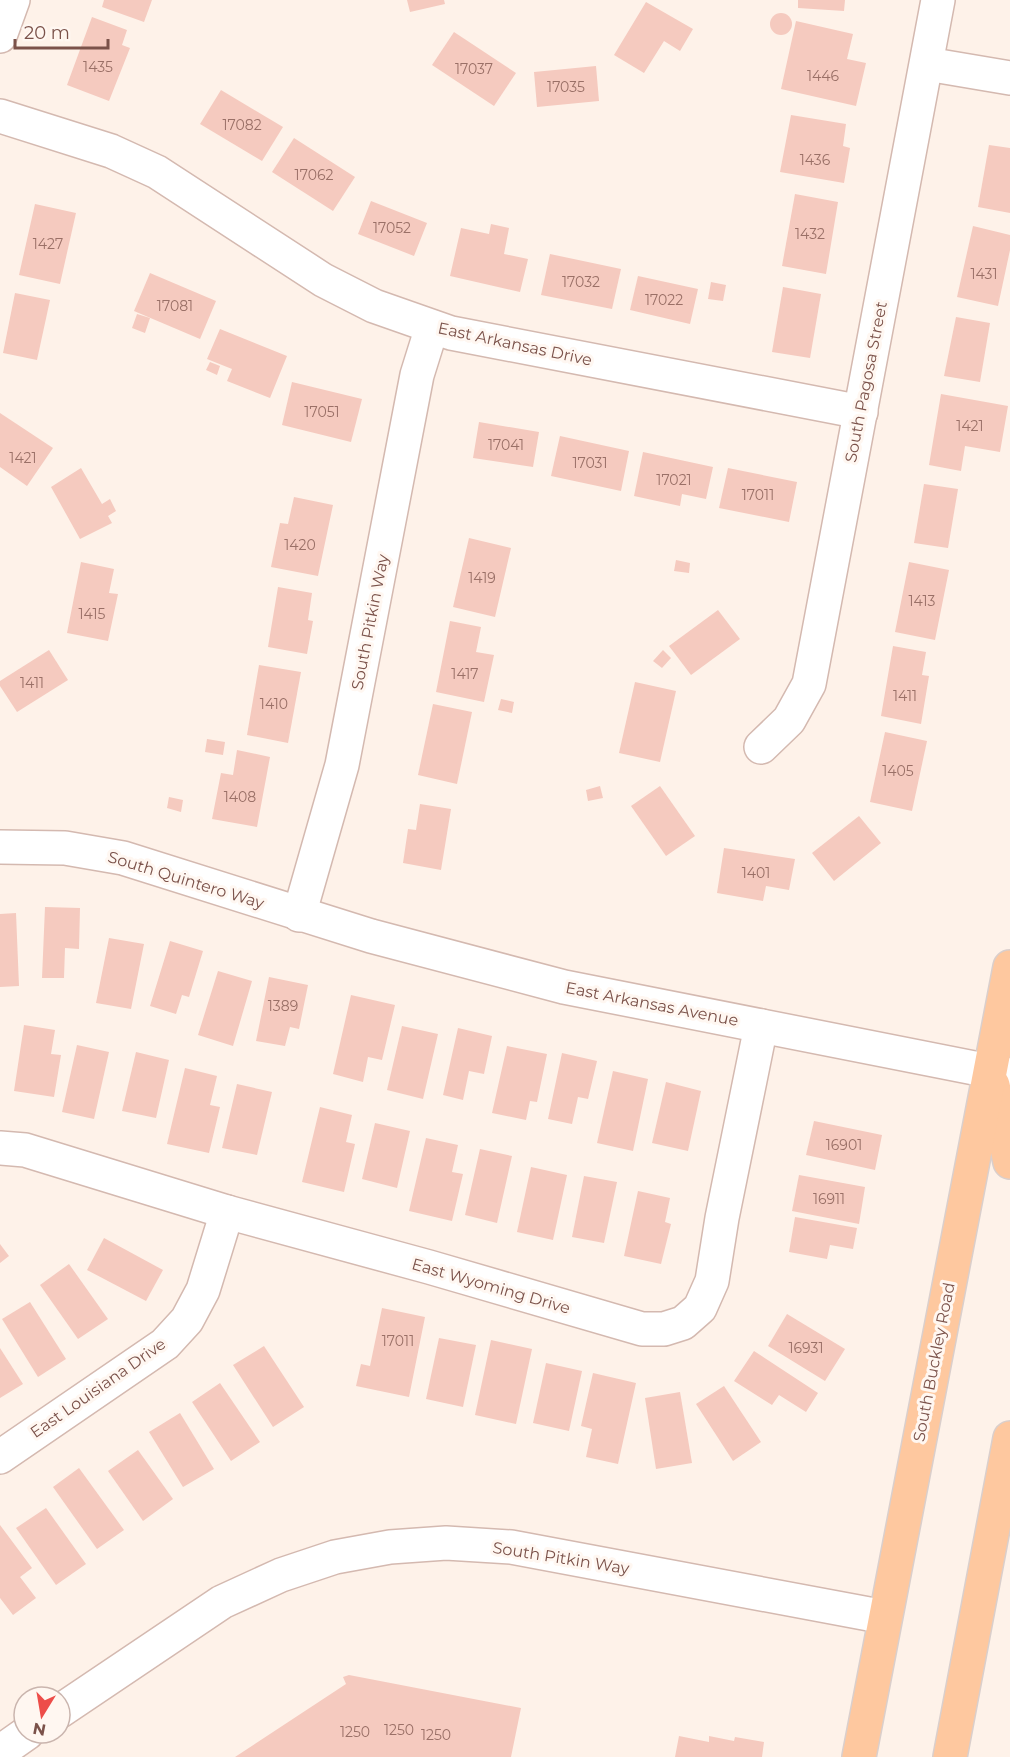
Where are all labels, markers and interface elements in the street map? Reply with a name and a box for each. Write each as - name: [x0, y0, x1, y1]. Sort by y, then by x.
- scale bar: [15, 12, 108, 50]
- text: 20 m: [24, 22, 70, 44]
- house number: 1435: [83, 58, 113, 76]
- house number: 17037: [455, 60, 493, 78]
- house number: 1446: [807, 67, 840, 85]
- house number: 17035: [547, 78, 585, 96]
- house number: 17082: [222, 116, 262, 134]
- house number: 1436: [800, 151, 831, 169]
- house number: 17062: [295, 166, 333, 184]
- house number: 17052: [373, 219, 411, 237]
- house number: 1432: [795, 225, 825, 243]
- house number: 1427: [33, 235, 63, 253]
- house number: 1431: [970, 265, 998, 283]
- house number: 17032: [562, 273, 600, 291]
- house number: 17022: [645, 291, 683, 309]
- house number: 17081: [157, 297, 193, 315]
- street label: South Pagosa Street: [841, 299, 891, 464]
- street label: East Arkansas Drive: [436, 318, 594, 370]
- house number: 17051: [304, 403, 340, 421]
- house number: 1421: [956, 417, 984, 435]
- house number: 17041: [488, 436, 524, 454]
- house number: 1421: [9, 449, 37, 467]
- house number: 17031: [572, 454, 608, 472]
- house number: 17021: [656, 471, 692, 489]
- house number: 17011: [742, 486, 774, 504]
- house number: 1420: [284, 536, 316, 554]
- street label: South Pitkin Way: [348, 552, 393, 691]
- house number: 1419: [468, 569, 496, 587]
- house number: 1413: [909, 592, 936, 610]
- house number: 1415: [79, 605, 106, 623]
- house number: 1417: [451, 665, 479, 683]
- house number: 1411: [20, 674, 44, 692]
- house number: 1411: [893, 687, 917, 705]
- house number: 1410: [260, 695, 288, 713]
- house number: 1405: [882, 762, 914, 780]
- house number: 1408: [224, 788, 256, 806]
- street label: South Quintero Way: [106, 847, 267, 913]
- house number: 1401: [742, 864, 770, 882]
- street label: East Arkansas Avenue: [564, 978, 740, 1030]
- house number: 1389: [268, 997, 298, 1015]
- house number: 16901: [826, 1136, 862, 1154]
- house number: 16911: [813, 1190, 845, 1208]
- street label: East Wyoming Drive: [410, 1254, 572, 1318]
- street label: South Buckley Road: [909, 1281, 959, 1443]
- house number: 17011: [382, 1332, 414, 1350]
- street label: East Louisiana Drive: [27, 1334, 169, 1442]
- house number: 16931: [789, 1339, 823, 1357]
- street label: South Pitkin Way: [491, 1538, 631, 1578]
- north arrow: [12, 1685, 72, 1745]
- text: N: [31, 1719, 47, 1740]
- house number: 1250: [384, 1721, 414, 1739]
- house number: 1250: [340, 1723, 370, 1741]
- house number: 1250: [421, 1726, 451, 1744]

